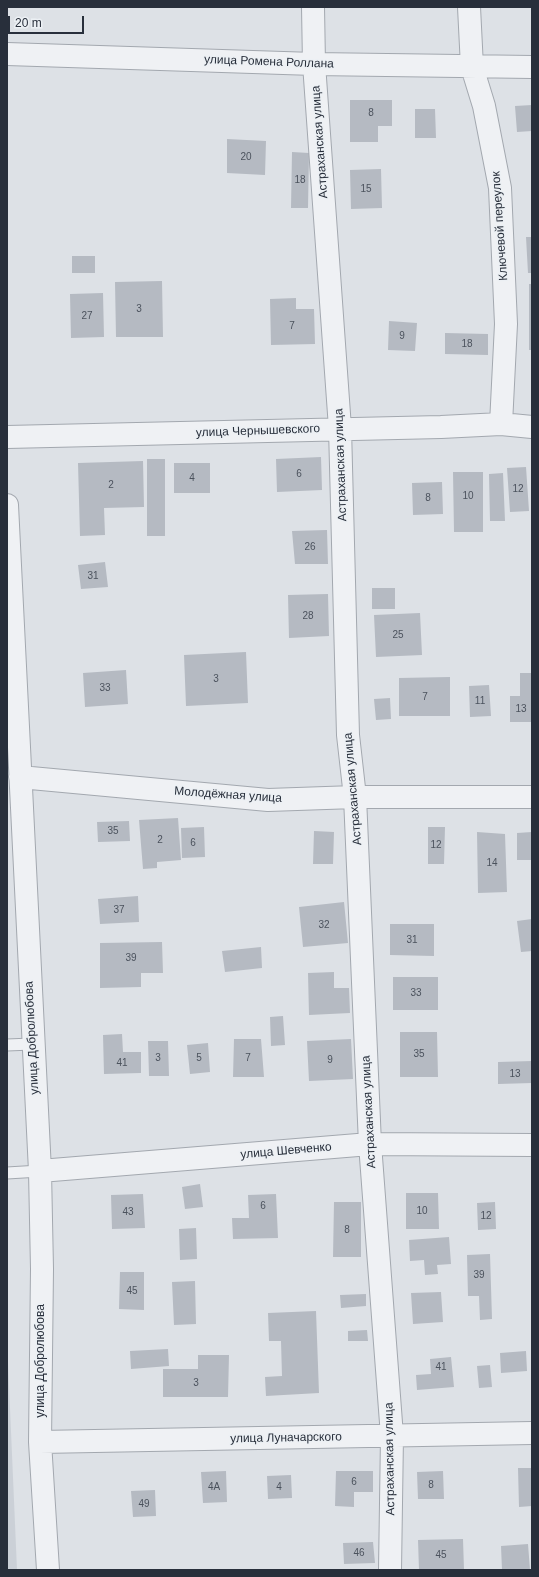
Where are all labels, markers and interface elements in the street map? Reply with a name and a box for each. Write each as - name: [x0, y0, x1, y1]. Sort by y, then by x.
- scale bar: [10, 8, 86, 34]
- text: 20 m: [15, 16, 42, 30]
- street label: улица Ромена Роллана: [204, 53, 334, 71]
- street label: Астраханская улица: [309, 85, 331, 199]
- house number: 8: [368, 107, 374, 119]
- house number: 20: [240, 151, 252, 163]
- street label: Ключевой переулок: [489, 171, 511, 281]
- house number: 18: [294, 174, 306, 186]
- house number: 15: [360, 183, 372, 195]
- house number: 3: [136, 303, 142, 315]
- house number: 27: [81, 310, 93, 322]
- house number: 7: [289, 320, 295, 332]
- house number: 9: [399, 330, 405, 342]
- house number: 18: [461, 338, 473, 350]
- street label: Астраханская улица: [332, 408, 350, 522]
- street label: улица Чернышевского: [196, 422, 320, 440]
- house number: 6: [296, 468, 302, 480]
- house number: 4: [189, 472, 195, 484]
- house number: 2: [108, 479, 114, 491]
- house number: 12: [512, 483, 524, 495]
- house number: 10: [462, 490, 474, 502]
- house number: 8: [425, 492, 431, 504]
- house number: 26: [304, 541, 316, 553]
- house number: 31: [87, 570, 99, 582]
- house number: 28: [302, 610, 314, 622]
- house number: 25: [392, 629, 404, 641]
- house number: 3: [213, 673, 219, 685]
- house number: 33: [99, 682, 111, 694]
- house number: 7: [422, 691, 428, 703]
- house number: 11: [475, 695, 485, 707]
- house number: 13: [515, 703, 527, 715]
- street label: Астраханская улица: [341, 732, 365, 846]
- street label: Молодёжная улица: [174, 784, 282, 806]
- house number: 35: [107, 825, 119, 837]
- house number: 2: [157, 834, 163, 846]
- house number: 6: [190, 837, 196, 849]
- house number: 12: [430, 839, 442, 851]
- house number: 14: [486, 857, 498, 869]
- house number: 37: [113, 904, 125, 916]
- house number: 32: [318, 919, 330, 931]
- house number: 31: [406, 934, 418, 946]
- house number: 39: [125, 952, 137, 964]
- street label: улица Добролюбова: [22, 981, 42, 1095]
- house number: 33: [410, 987, 422, 999]
- house number: 35: [413, 1048, 425, 1060]
- house number: 3: [155, 1052, 161, 1064]
- house number: 5: [196, 1052, 202, 1064]
- house number: 7: [245, 1052, 251, 1064]
- house number: 9: [327, 1054, 333, 1066]
- street label: Астраханская улица: [359, 1055, 379, 1169]
- house number: 41: [116, 1057, 128, 1069]
- house number: 13: [509, 1068, 521, 1080]
- street label: улица Шевченко: [240, 1140, 332, 1162]
- house number: 6: [260, 1200, 266, 1212]
- house number: 10: [416, 1205, 428, 1217]
- house number: 43: [122, 1206, 134, 1218]
- house number: 12: [480, 1210, 492, 1222]
- house number: 8: [344, 1224, 350, 1236]
- house number: 39: [473, 1269, 485, 1281]
- house number: 45: [126, 1285, 138, 1297]
- street label: улица Добролюбова: [34, 1304, 48, 1418]
- house number: 41: [435, 1361, 447, 1373]
- house number: 3: [193, 1377, 199, 1389]
- street label: Астраханская улица: [382, 1402, 398, 1516]
- street label: улица Луначарского: [230, 1430, 342, 1446]
- house number: 6: [351, 1476, 357, 1488]
- house number: 8: [428, 1479, 434, 1491]
- house number: 4А: [208, 1481, 220, 1493]
- house number: 4: [276, 1481, 282, 1493]
- house number: 49: [138, 1498, 150, 1510]
- house number: 46: [353, 1547, 365, 1559]
- house number: 45: [435, 1549, 447, 1561]

